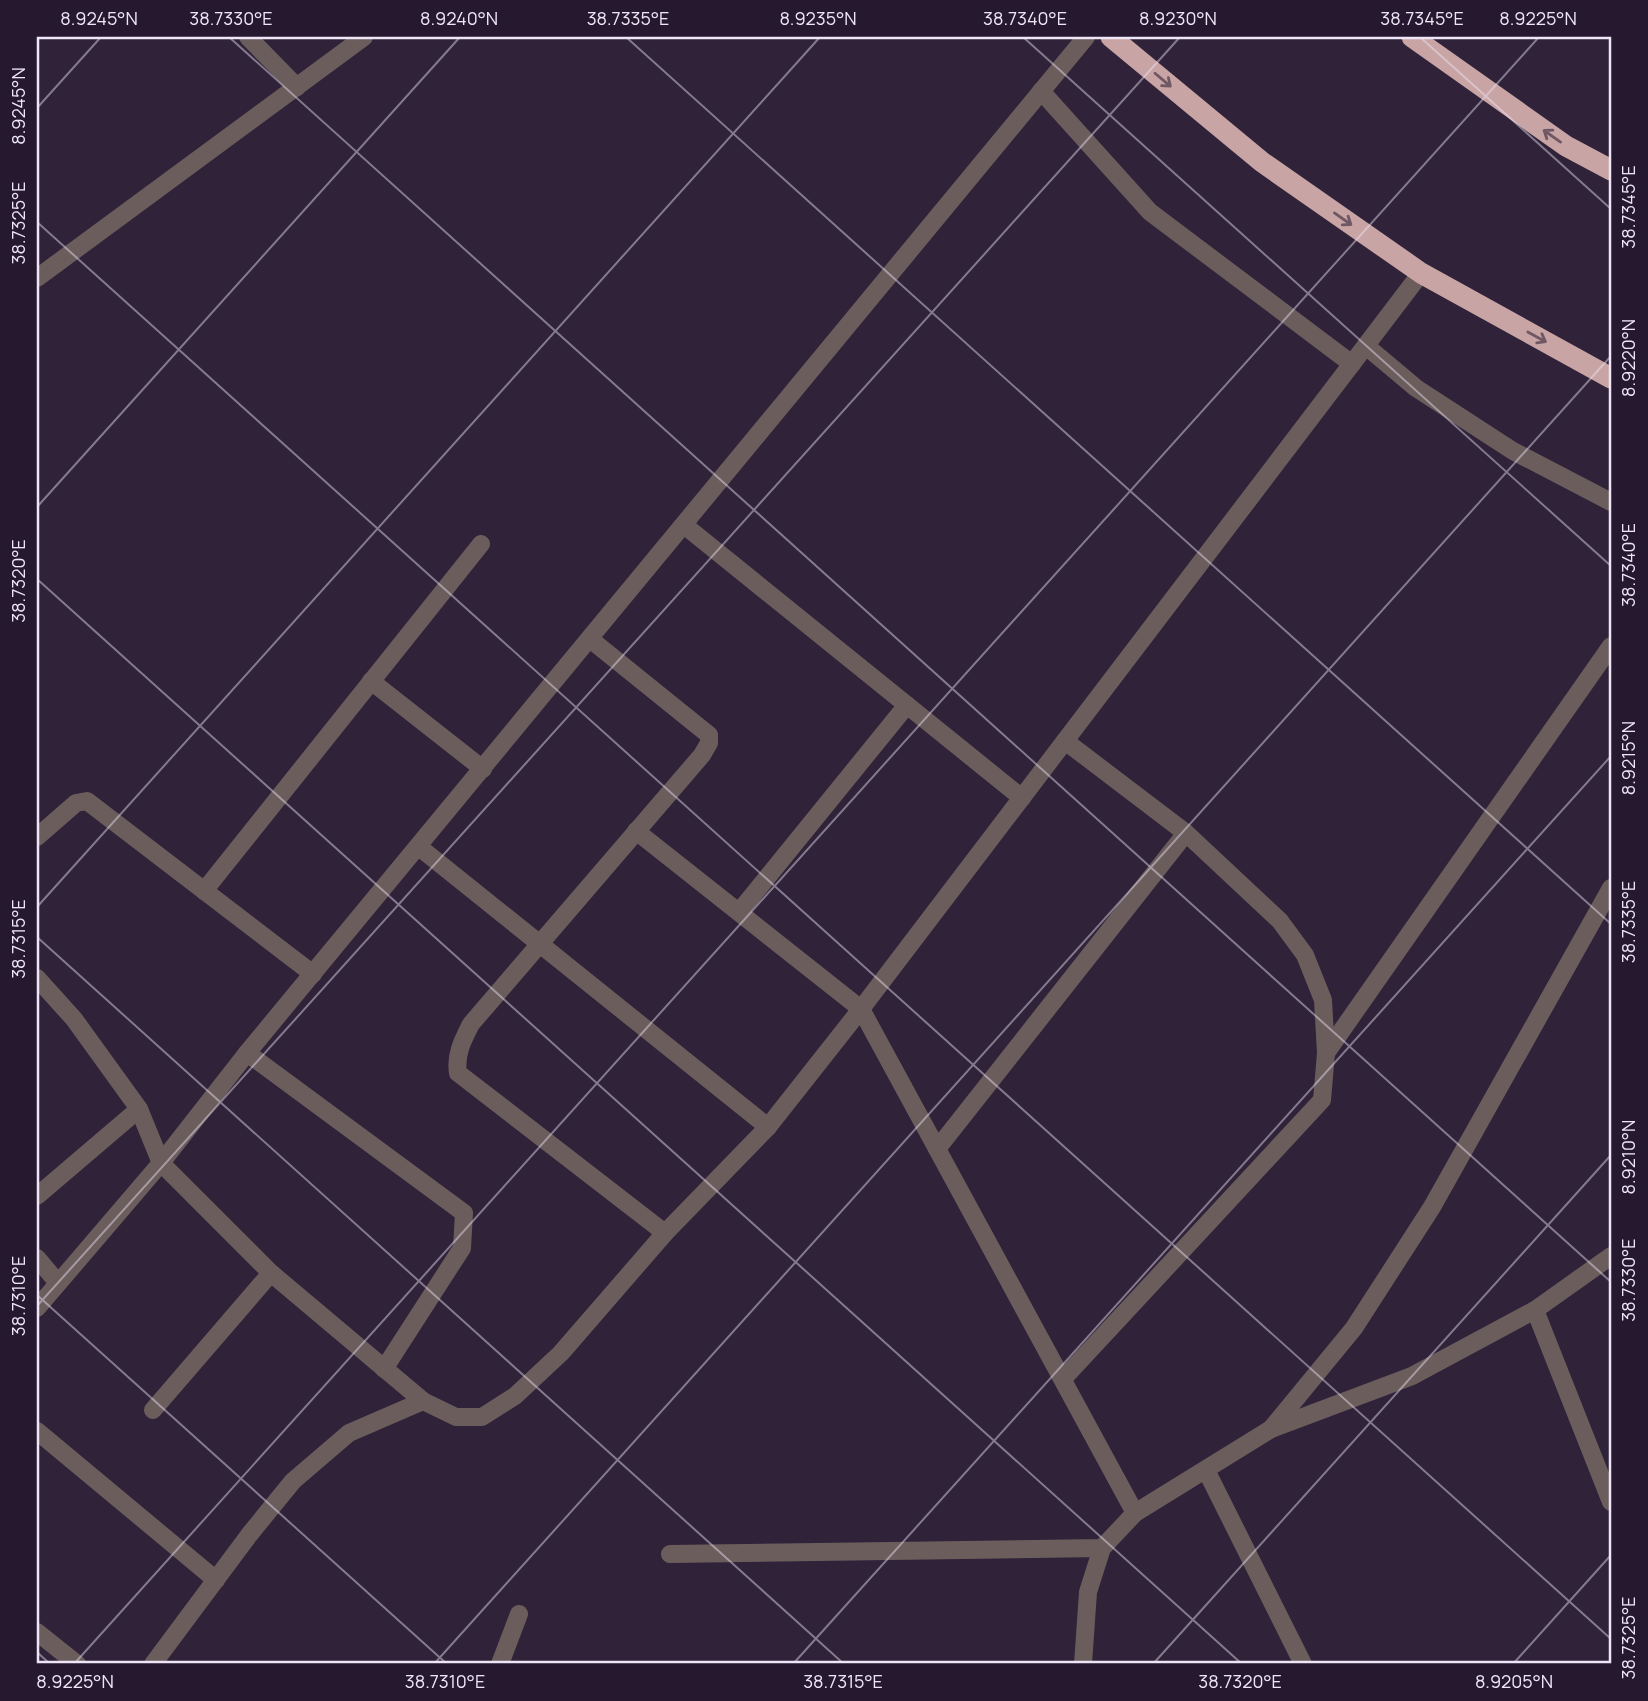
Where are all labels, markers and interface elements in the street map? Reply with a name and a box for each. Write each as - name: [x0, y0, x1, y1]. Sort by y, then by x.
- text: 8.9245°N: [60, 6, 138, 30]
- text: 38.7330°E: [189, 6, 273, 30]
- text: 8.9240°N: [420, 6, 498, 30]
- text: 38.7335°E: [587, 6, 669, 30]
- text: 8.9235°N: [779, 6, 857, 30]
- text: 38.7340°E: [983, 6, 1067, 30]
- text: 8.9230°N: [1139, 6, 1217, 30]
- text: 38.7345°E: [1380, 6, 1464, 30]
- text: 8.9225°N: [1499, 6, 1577, 30]
- text: 8.9245°N: [6, 67, 30, 145]
- one-way arrow: [1154, 73, 1172, 88]
- one-way arrow: [1543, 129, 1562, 143]
- text: 38.7345°E: [1616, 165, 1640, 249]
- text: 38.7325°E: [6, 182, 30, 264]
- one-way arrow: [1333, 212, 1353, 226]
- text: 8.9220°N: [1616, 319, 1640, 397]
- one-way arrow: [1527, 330, 1547, 344]
- text: 38.7340°E: [1616, 523, 1640, 607]
- text: 38.7320°E: [6, 539, 30, 623]
- text: 8.9215°N: [1616, 721, 1640, 795]
- text: 38.7335°E: [1616, 881, 1640, 963]
- text: 38.7315°E: [6, 899, 30, 979]
- text: 8.9210°N: [1616, 1120, 1640, 1194]
- text: 38.7330°E: [1616, 1238, 1640, 1322]
- text: 38.7310°E: [6, 1256, 30, 1336]
- text: 38.7325°E: [1616, 1597, 1640, 1679]
- text: 8.9225°N: [36, 1669, 114, 1693]
- text: 38.7310°E: [405, 1669, 485, 1693]
- text: 38.7315°E: [803, 1669, 883, 1693]
- text: 38.7320°E: [1198, 1669, 1282, 1693]
- text: 8.9205°N: [1475, 1669, 1553, 1693]

